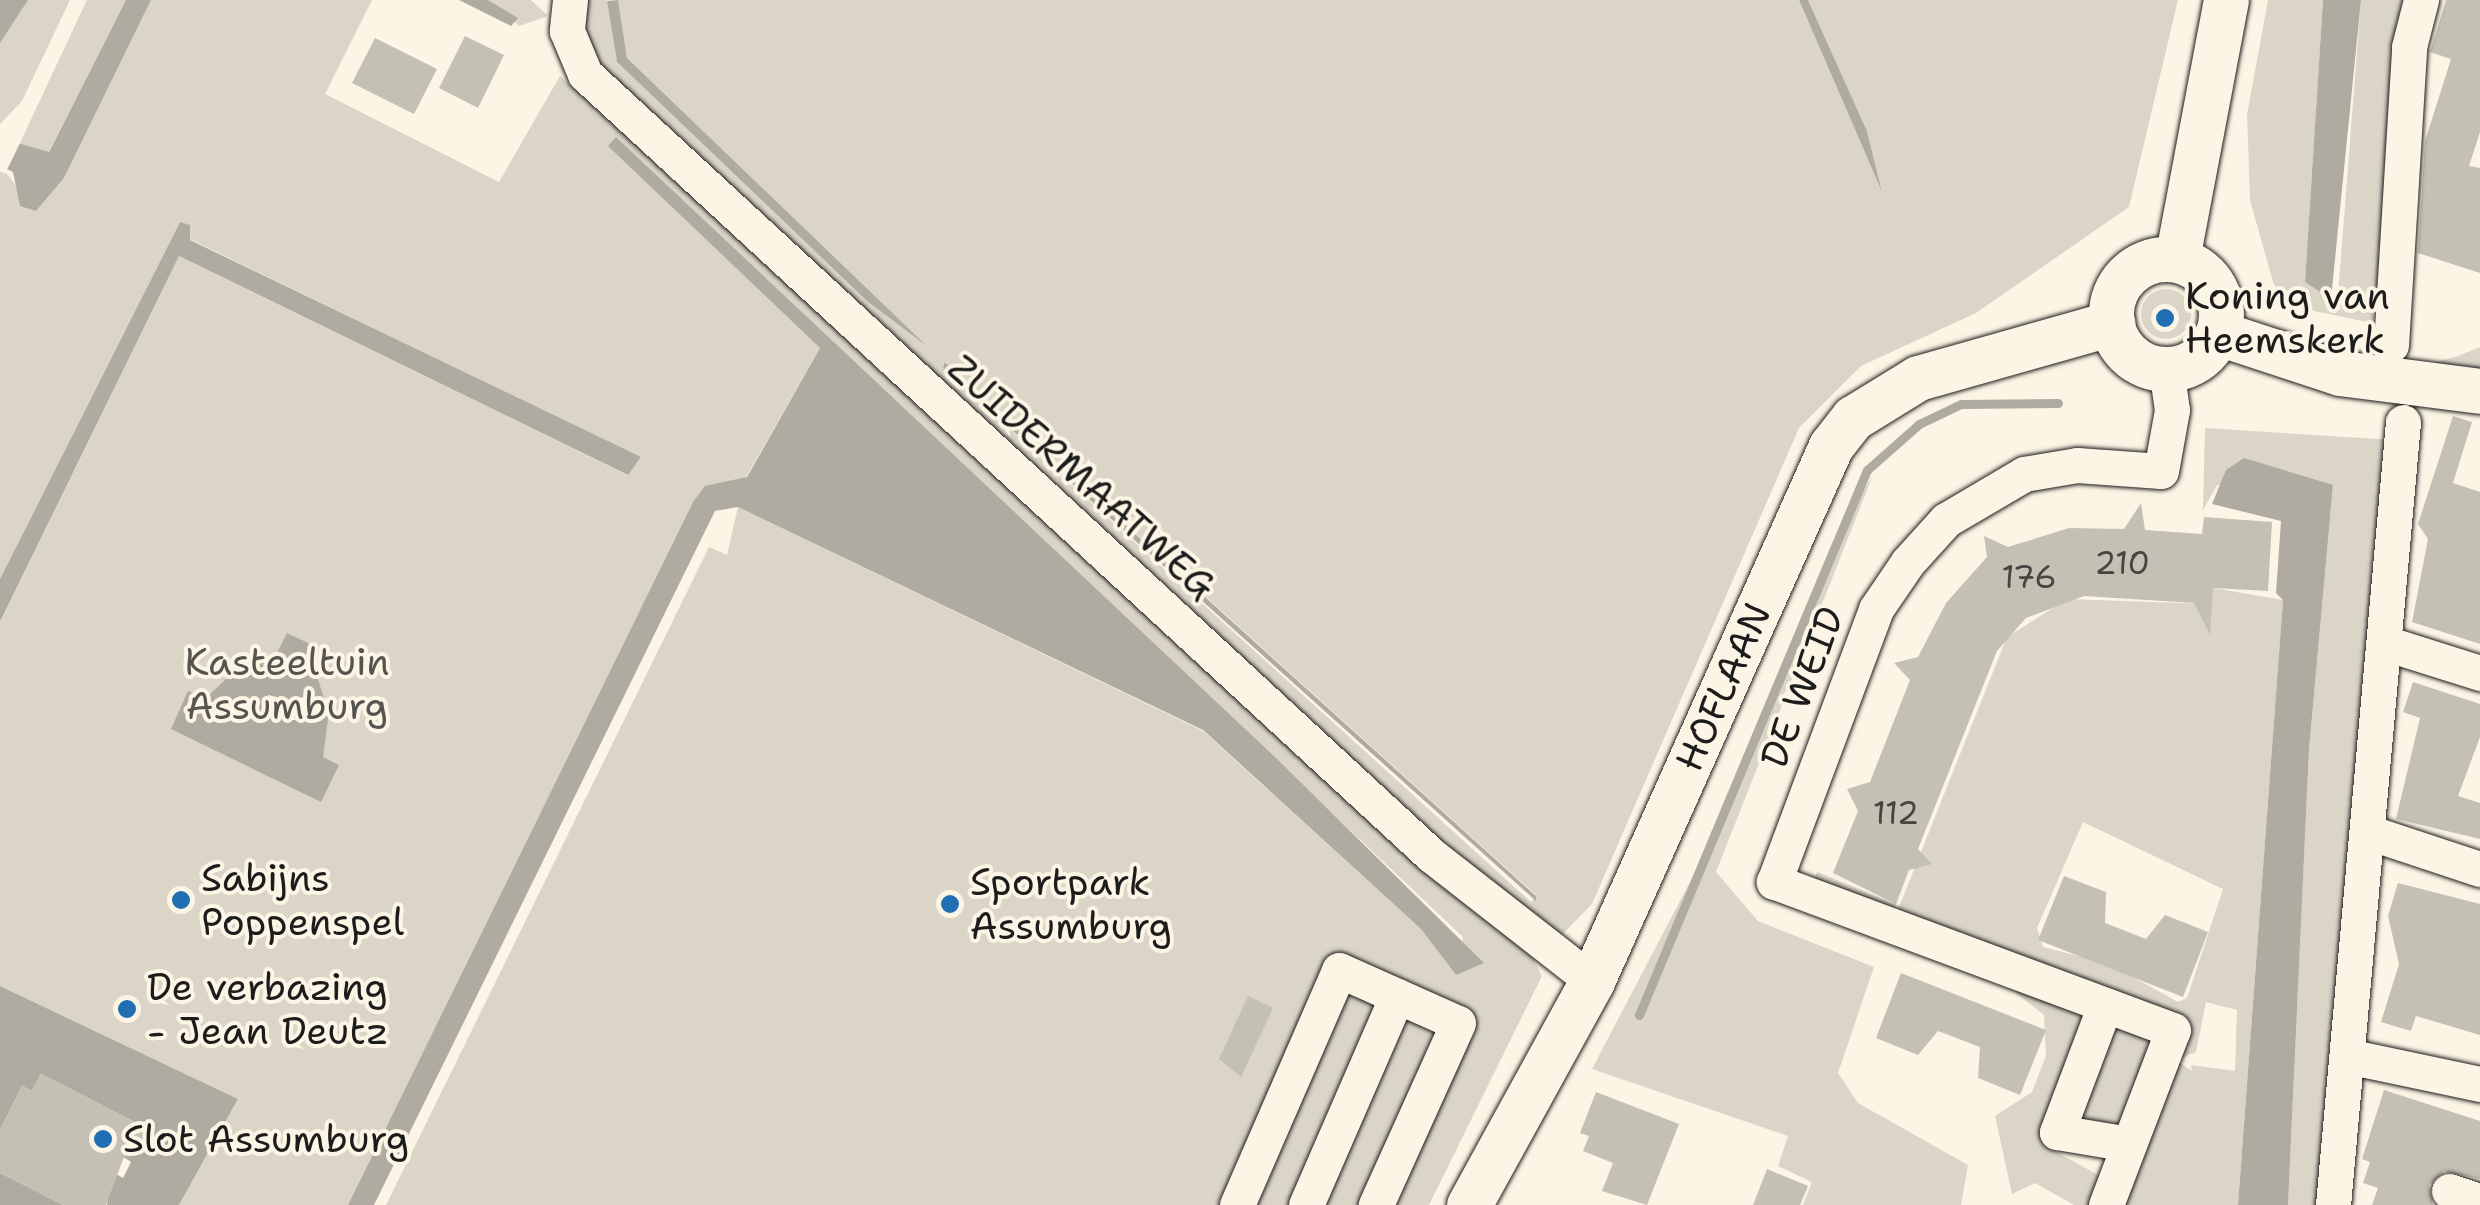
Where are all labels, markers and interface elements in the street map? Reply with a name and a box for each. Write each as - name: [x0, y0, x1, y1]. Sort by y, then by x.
- place label: Koning van Heemskerk: [2185, 273, 2390, 362]
- marker: Koning van Heemskerk: [2154, 307, 2176, 329]
- street label: ZUIDERMAATWEG: [939, 345, 1225, 609]
- house number: 210: [2094, 544, 2150, 582]
- house number: 176: [2001, 558, 2057, 596]
- street label: HOFLAAN: [1666, 596, 1780, 778]
- street label: DE WEID: [1751, 600, 1853, 774]
- park label: Kasteeltuin Assumburg: [184, 639, 390, 728]
- house number: 112: [1873, 794, 1919, 832]
- place label: Sabijns Poppenspel: [201, 855, 404, 944]
- place label: Sportpark Assumburg: [970, 859, 1172, 948]
- marker: Sabijns Poppenspel: [170, 889, 192, 911]
- marker: Sportpark Assumburg: [939, 893, 961, 915]
- place label: De verbazing - Jean Deutz: [147, 964, 389, 1054]
- marker: De verbazing - Jean Deutz: [116, 998, 138, 1020]
- place label: Slot Assumburg: [123, 1116, 409, 1162]
- marker: Slot Assumburg: [92, 1128, 114, 1150]

